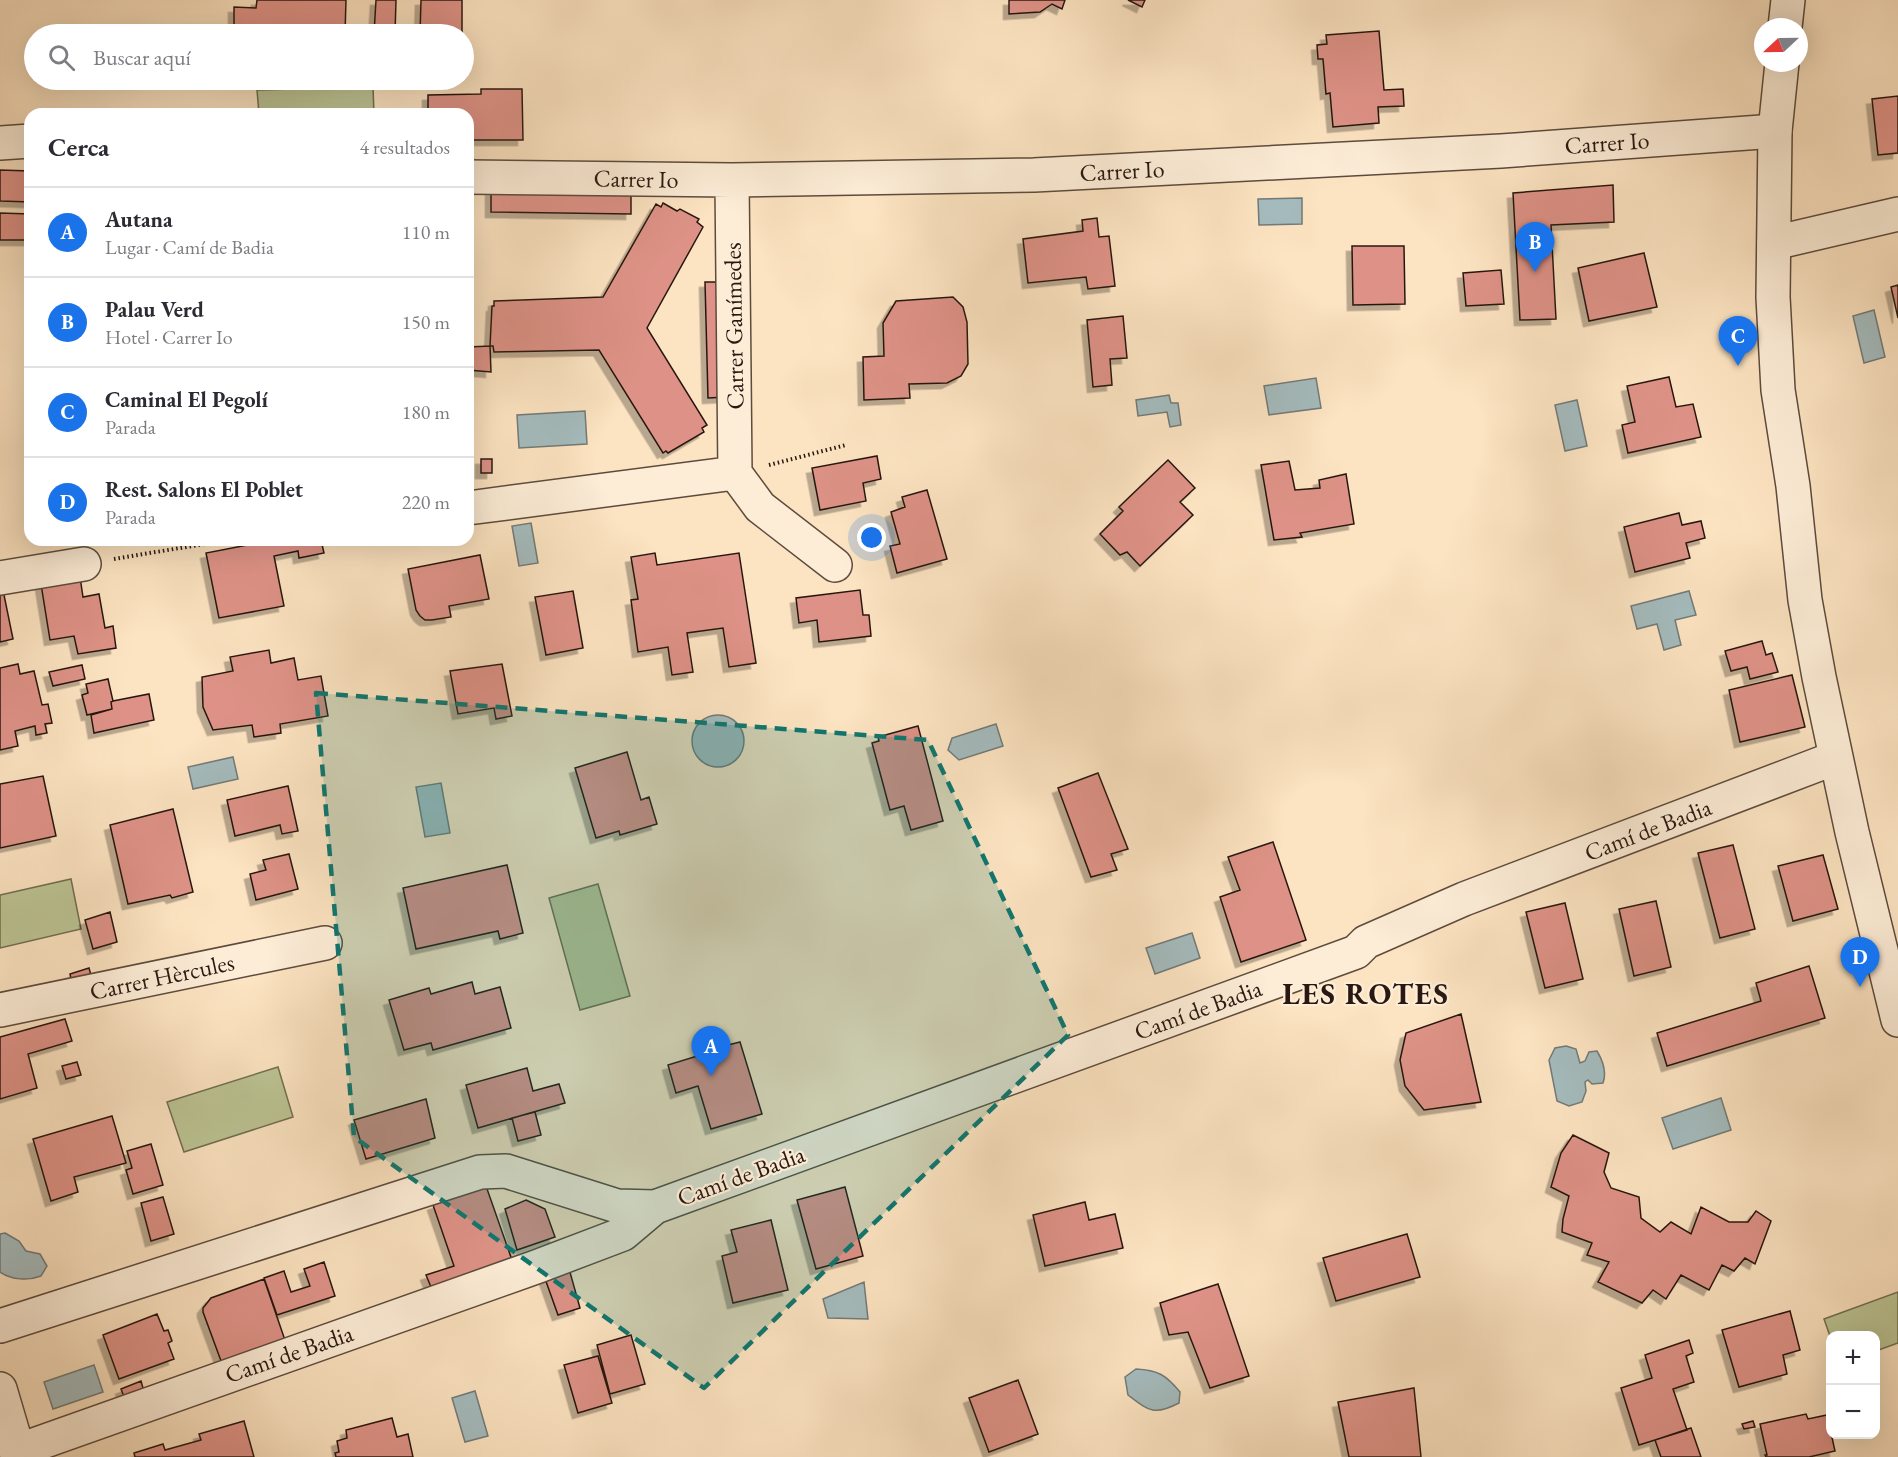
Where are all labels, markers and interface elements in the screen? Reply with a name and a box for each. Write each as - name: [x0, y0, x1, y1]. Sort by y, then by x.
- north arrow: [1754, 18, 1808, 72]
- search box: [24, 24, 474, 90]
- icon: search: [45, 41, 78, 74]
- text: Buscar aquí: [93, 43, 191, 72]
- street label: Carrer Io: [1564, 124, 1650, 161]
- text: Cerca: [48, 130, 109, 164]
- text: 4 resultados: [359, 134, 450, 160]
- street label: Carrer Io: [1079, 153, 1165, 188]
- street label: Carrer Io: [593, 162, 679, 195]
- text: Autana: [105, 205, 173, 234]
- text: A: [60, 219, 75, 245]
- text: 110 m: [402, 219, 450, 245]
- pin: B: [1516, 222, 1555, 272]
- text: Lugar · Camí de Badia: [105, 234, 274, 260]
- street label: Carrer Ganímedes: [717, 242, 750, 410]
- text: Palau Verd: [105, 295, 204, 324]
- text: B: [61, 309, 74, 335]
- text: 150 m: [402, 309, 450, 335]
- pin: C: [1718, 316, 1758, 366]
- text: Hotel · Carrer Io: [105, 324, 233, 350]
- text: Caminal El Pegolí: [105, 385, 268, 414]
- text: C: [60, 399, 75, 425]
- text: 180 m: [402, 399, 450, 425]
- text: Parada: [105, 414, 156, 440]
- text: Rest. Salons El Poblet: [105, 475, 303, 504]
- text: D: [60, 489, 75, 515]
- text: 220 m: [402, 489, 450, 515]
- text: Parada: [105, 504, 156, 530]
- your location: [857, 523, 886, 552]
- street label: Camí de Badia: [1580, 791, 1716, 868]
- pin: D: [1840, 938, 1880, 987]
- street label: Carrer Hèrcules: [87, 946, 237, 1007]
- street label: Camí de Badia: [1130, 972, 1266, 1047]
- district label: LES ROTES: [1282, 974, 1450, 1013]
- pin: A: [692, 1026, 730, 1076]
- street label: Camí de Badia: [673, 1138, 809, 1213]
- street label: Camí de Badia: [221, 1317, 357, 1390]
- map controls: [1826, 1331, 1880, 1439]
- button: +: [1826, 1331, 1880, 1385]
- button: −: [1826, 1385, 1880, 1439]

